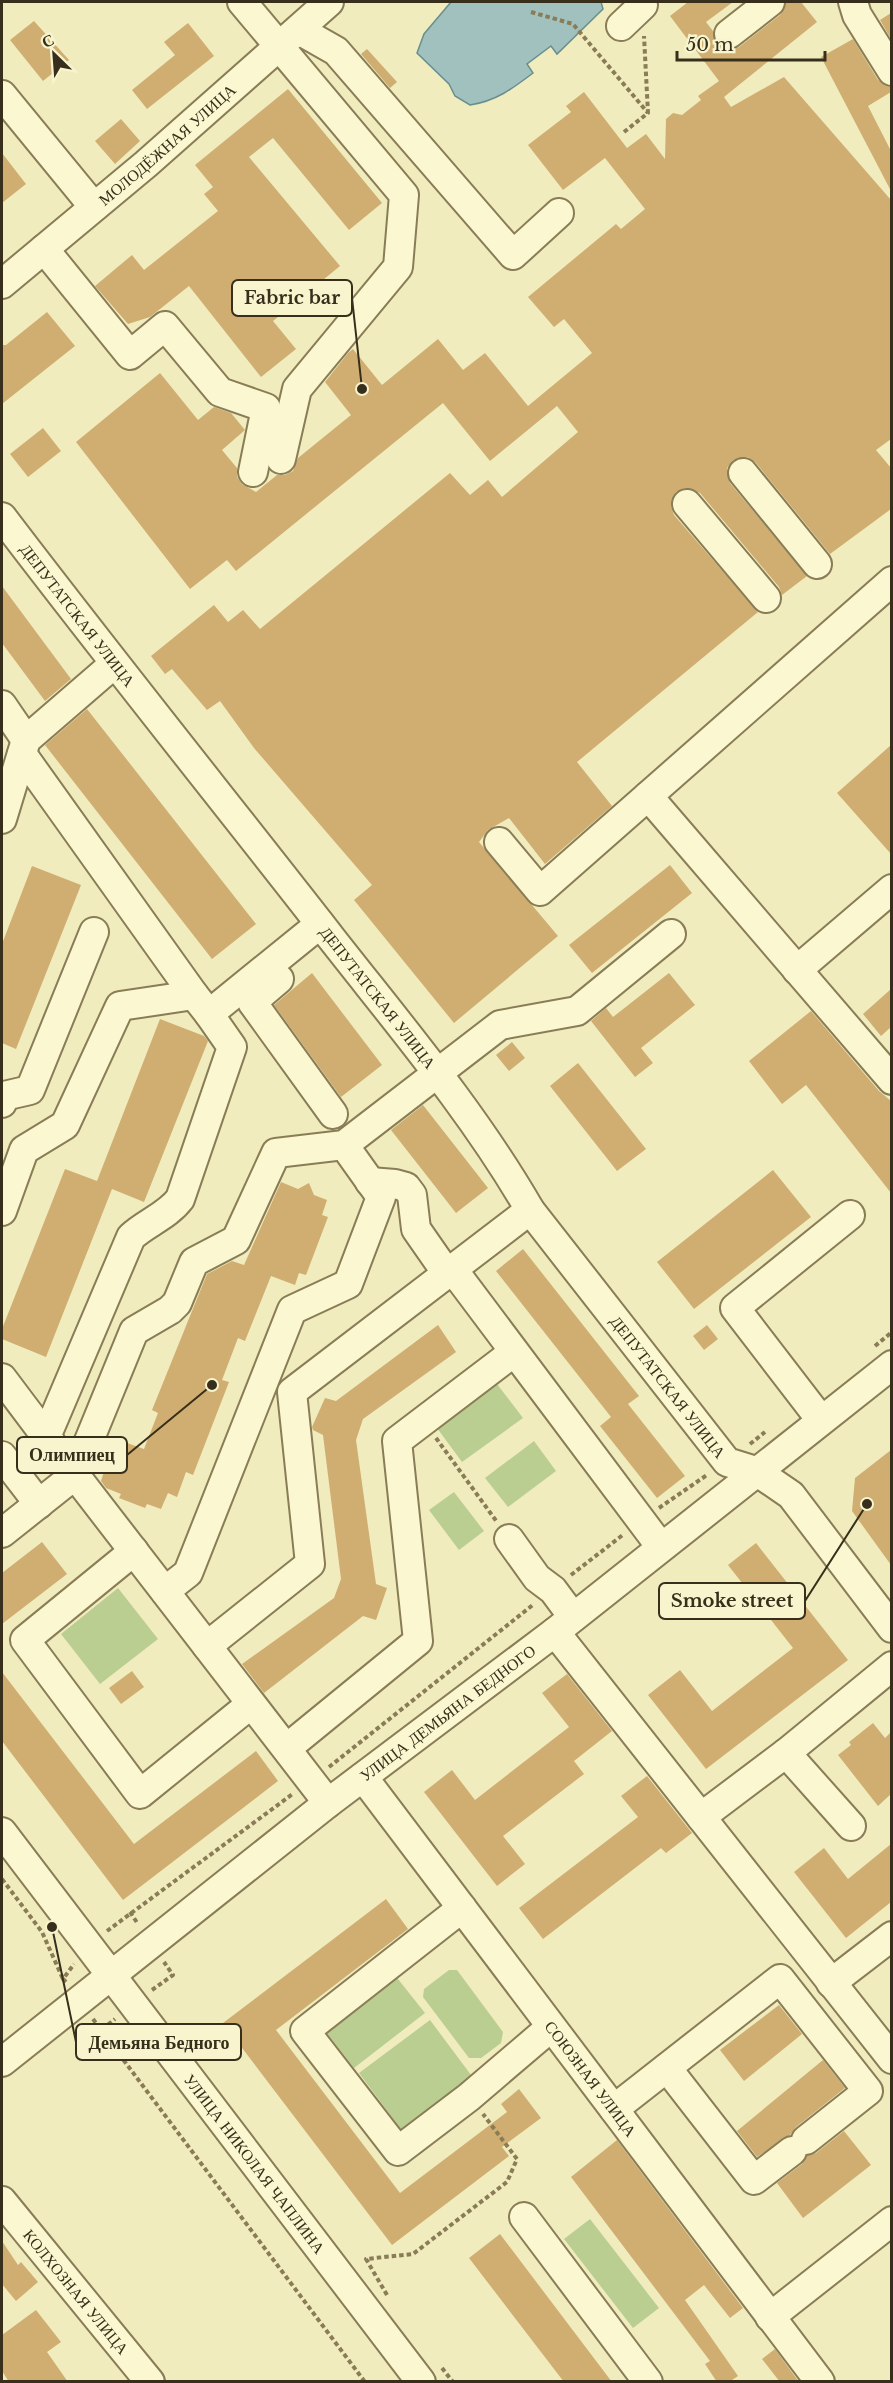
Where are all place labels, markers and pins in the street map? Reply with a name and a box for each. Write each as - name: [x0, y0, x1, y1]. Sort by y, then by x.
- callout: Fabric bar: [232, 280, 352, 316]
- callout: Олимпиец: [17, 1437, 127, 1473]
- callout: Smoke street: [659, 1583, 805, 1619]
- callout: Демьяна Бедного: [76, 2024, 241, 2060]

